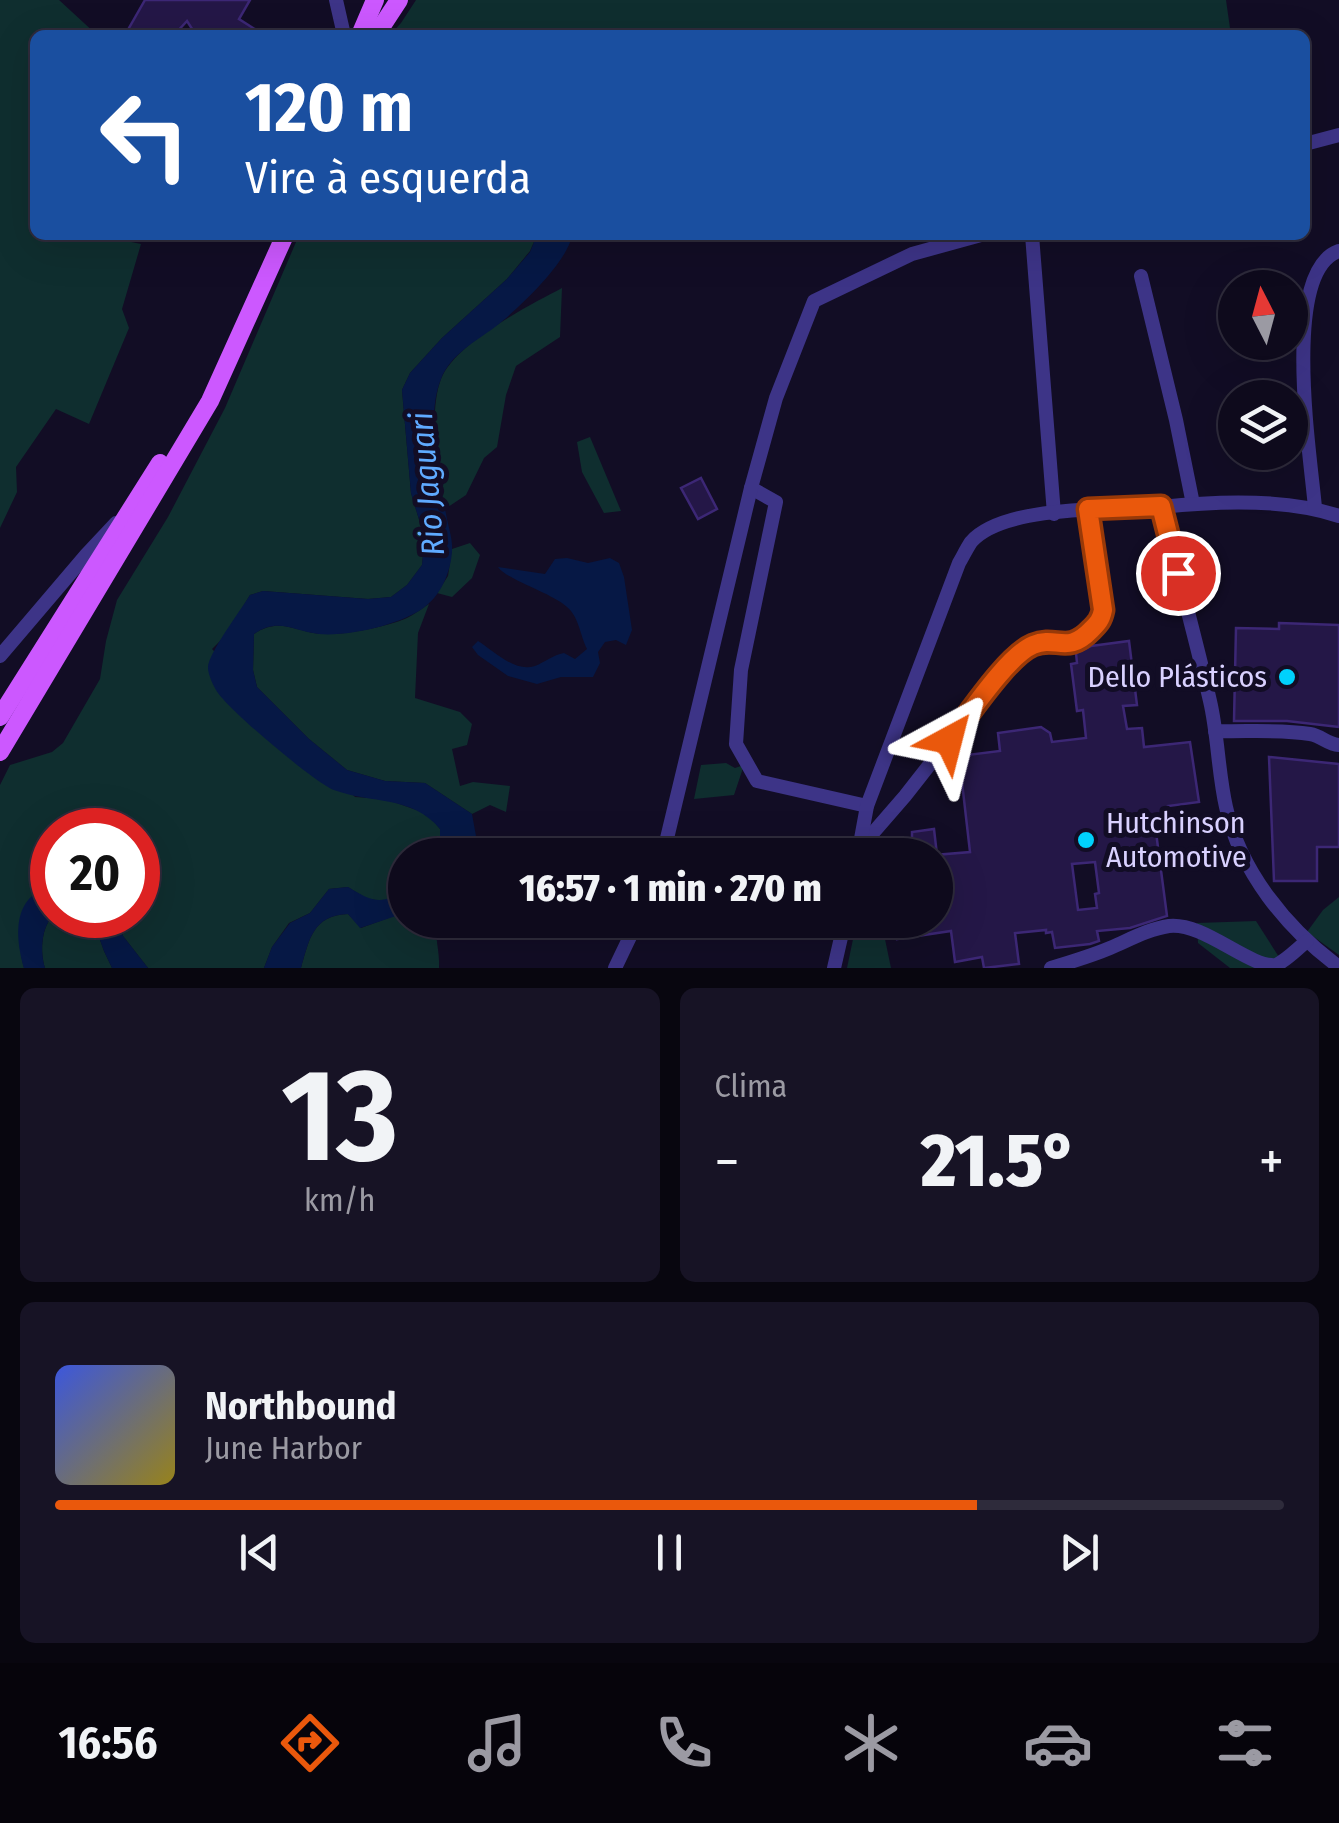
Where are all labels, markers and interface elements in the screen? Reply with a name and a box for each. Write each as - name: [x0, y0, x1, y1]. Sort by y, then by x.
- text: 120 m: [245, 66, 413, 150]
- icon: left: [80, 70, 210, 200]
- text: Vire à esquerda: [245, 151, 531, 205]
- north arrow: [1218, 270, 1308, 360]
- map controls: [1218, 270, 1308, 470]
- button: layers: [1218, 380, 1308, 470]
- water label: Rio Jaguari: [402, 411, 452, 557]
- pin: [1136, 531, 1221, 616]
- icon: arrive: [1151, 546, 1206, 601]
- place label: Dello Plásticos: [1088, 659, 1267, 695]
- marker: Dello Plásticos: [1276, 666, 1298, 688]
- position arrow: [897, 688, 1001, 792]
- place label: Hutchinson Automotive: [1106, 805, 1247, 875]
- speed limit sign: 20: [30, 808, 160, 938]
- marker: Hutchinson Automotive: [1075, 829, 1097, 851]
- text: 16:57 · 1 min · 270 m: [519, 865, 822, 911]
- text: 13: [282, 1038, 398, 1194]
- text: Clima: [715, 1067, 787, 1105]
- text: 21.5°: [921, 1116, 1077, 1206]
- text: −: [715, 1129, 739, 1195]
- text: +: [1259, 1129, 1284, 1195]
- text: km/h: [304, 1181, 375, 1219]
- text: Northbound: [205, 1383, 397, 1429]
- text: June Harbor: [205, 1429, 362, 1467]
- icon: previous: [232, 1525, 287, 1580]
- icon: pause: [642, 1525, 697, 1580]
- icon: next: [1052, 1525, 1107, 1580]
- icon: directions: [275, 1708, 345, 1778]
- icon: music: [462, 1708, 532, 1778]
- icon: phone: [649, 1708, 719, 1778]
- icon: climate: [836, 1708, 906, 1778]
- icon: car: [1023, 1708, 1093, 1778]
- icon: filters: [1210, 1708, 1280, 1778]
- text: 16:56: [59, 1716, 157, 1770]

